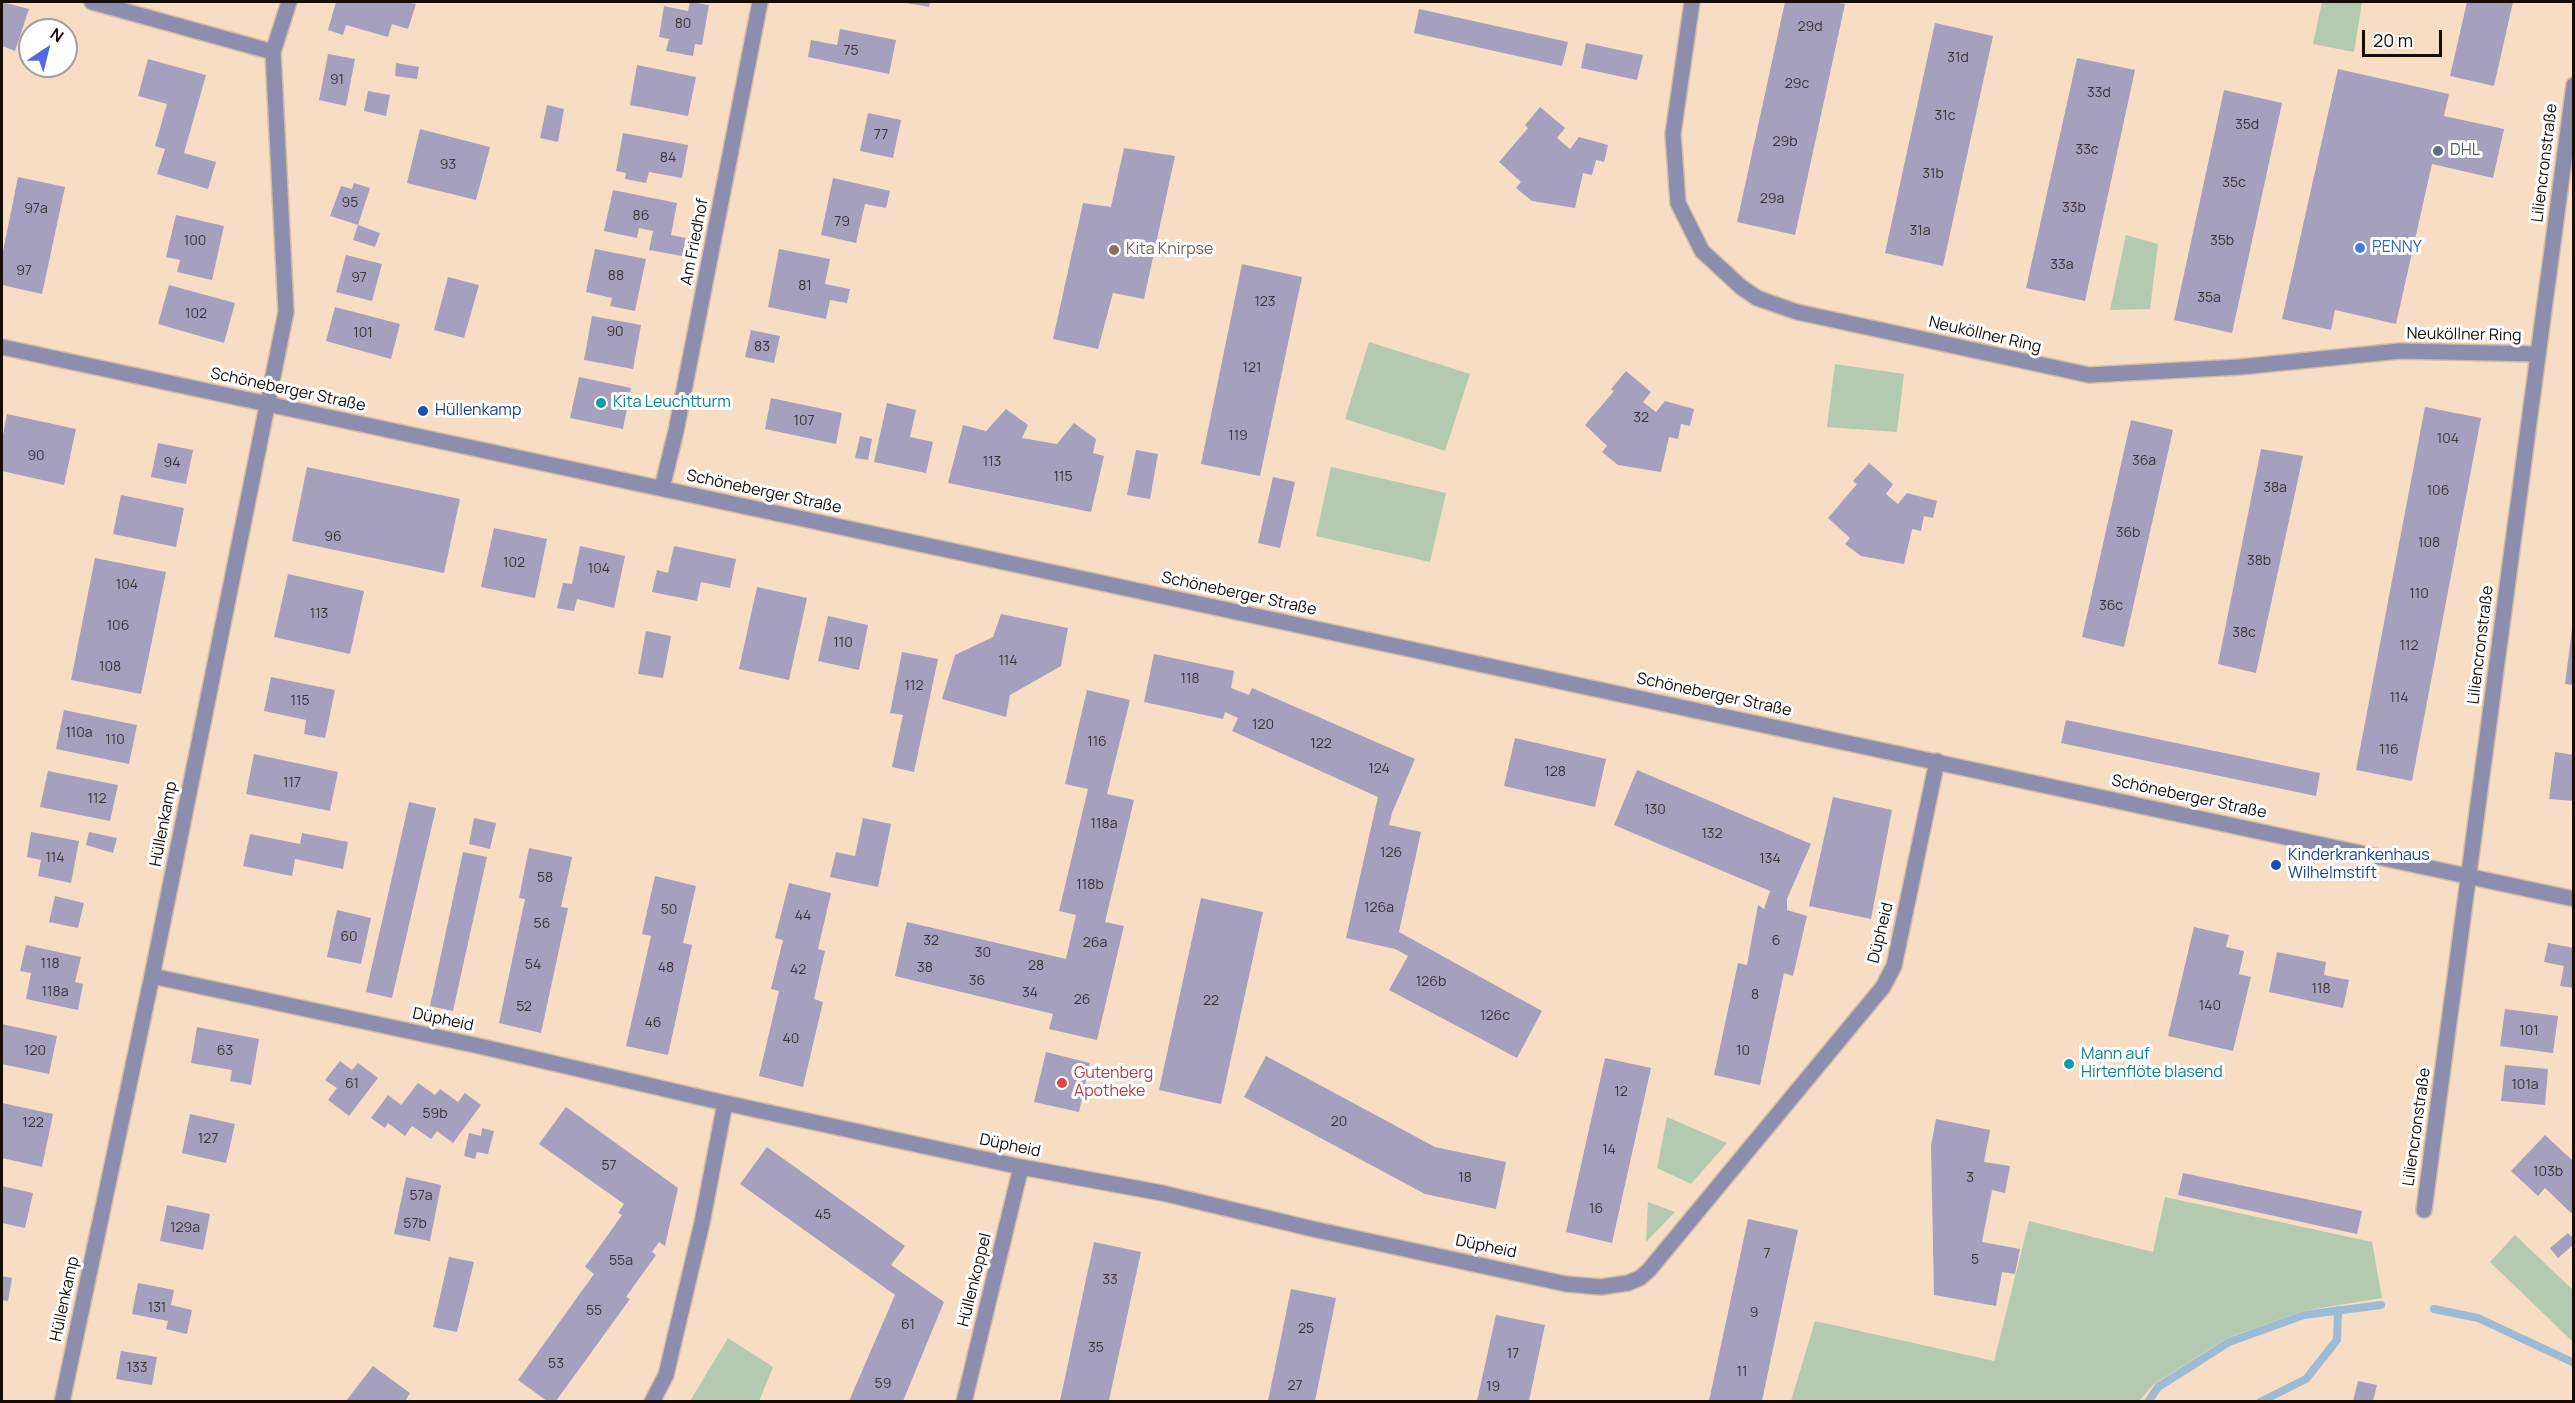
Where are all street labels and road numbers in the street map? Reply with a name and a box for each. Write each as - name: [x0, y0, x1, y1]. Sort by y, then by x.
- street label: Liliencronstraße: [2528, 103, 2562, 223]
- street label: Am Friedhof: [677, 197, 713, 287]
- street label: Neuköllner Ring: [1927, 313, 2043, 357]
- street label: Neuköllner Ring: [2406, 324, 2522, 346]
- street label: Schöneberger Straße: [209, 364, 367, 416]
- street label: Schöneberger Straße: [685, 466, 843, 518]
- street label: Schöneberger Straße: [1160, 568, 1318, 620]
- street label: Liliencronstraße: [2464, 585, 2498, 705]
- street label: Schöneberger Straße: [1635, 669, 1793, 721]
- street label: Schöneberger Straße: [2110, 771, 2268, 823]
- street label: Hüllenkamp: [146, 780, 182, 868]
- street label: Düpheid: [1864, 901, 1898, 965]
- street label: Düpheid: [411, 1004, 475, 1036]
- street label: Liliencronstraße: [2399, 1067, 2435, 1187]
- street label: Düpheid: [978, 1130, 1042, 1162]
- street label: Hüllenkoppel: [954, 1231, 996, 1329]
- street label: Düpheid: [1454, 1231, 1518, 1263]
- street label: Hüllenkamp: [47, 1255, 83, 1343]

